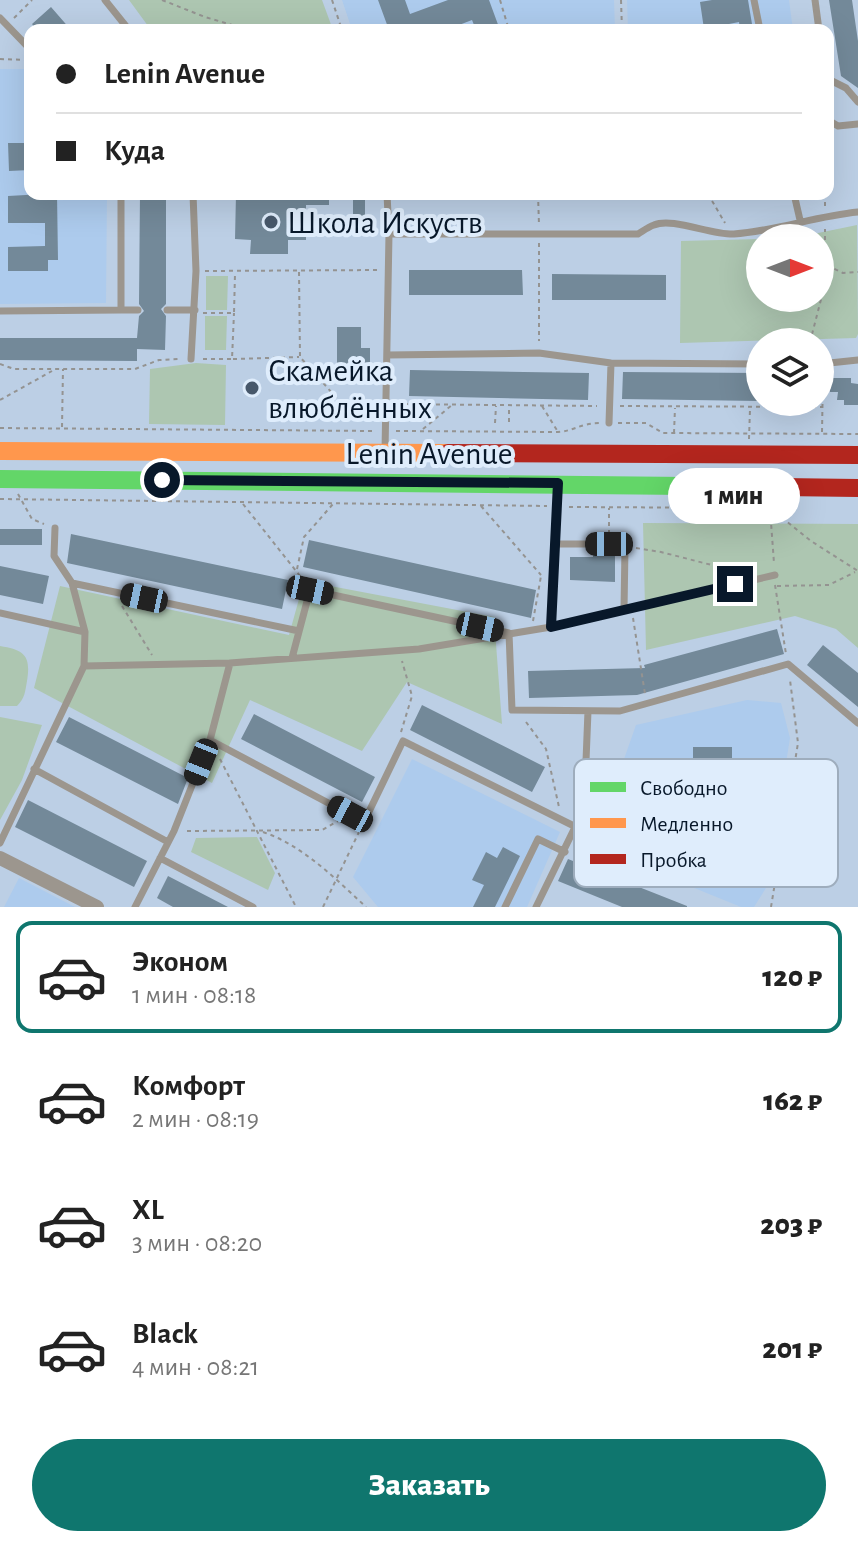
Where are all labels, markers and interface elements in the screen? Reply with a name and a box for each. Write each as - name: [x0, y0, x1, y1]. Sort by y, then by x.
- text: Lenin Avenue: [104, 59, 265, 89]
- text: Куда: [104, 136, 165, 166]
- place label: Школа Искуств: [287, 207, 483, 239]
- marker: Школа Искуств: [262, 213, 280, 231]
- north arrow: [746, 224, 834, 312]
- map controls: [746, 224, 834, 416]
- button: layers: [746, 328, 834, 416]
- place label: Скамейка влюблённых: [268, 355, 432, 424]
- marker: Скамейка влюблённых: [243, 379, 261, 397]
- street label: Lenin Avenue: [346, 438, 512, 470]
- route start: [144, 462, 180, 498]
- callout: 1 мин: [669, 468, 801, 524]
- text: 1 мин: [705, 483, 763, 509]
- car: [585, 532, 633, 556]
- route end: [717, 566, 753, 602]
- car: [284, 573, 336, 607]
- car: [118, 581, 170, 615]
- car: [454, 610, 506, 644]
- car: [181, 735, 221, 789]
- legend: [574, 759, 838, 887]
- text: Свободно: [640, 777, 728, 799]
- car: [323, 792, 377, 836]
- text: Медленно: [640, 813, 733, 835]
- text: Пробка: [640, 849, 707, 871]
- icon: car: [36, 941, 108, 1013]
- text: Эконом: [132, 947, 228, 977]
- text: 120 ₽: [762, 962, 822, 992]
- text: 1 мин · 08:18: [132, 982, 256, 1008]
- icon: car: [36, 1065, 108, 1137]
- text: Комфорт: [132, 1071, 245, 1101]
- text: 162 ₽: [763, 1086, 822, 1116]
- text: 2 мин · 08:19: [132, 1106, 259, 1132]
- icon: car: [36, 1189, 108, 1261]
- text: XL: [132, 1195, 164, 1225]
- text: 203 ₽: [760, 1210, 822, 1240]
- text: 3 мин · 08:20: [132, 1230, 262, 1256]
- icon: car: [36, 1313, 108, 1385]
- text: Black: [132, 1319, 198, 1349]
- text: 201 ₽: [762, 1334, 822, 1364]
- text: 4 мин · 08:21: [132, 1354, 259, 1380]
- button: Заказать: [32, 1439, 826, 1531]

